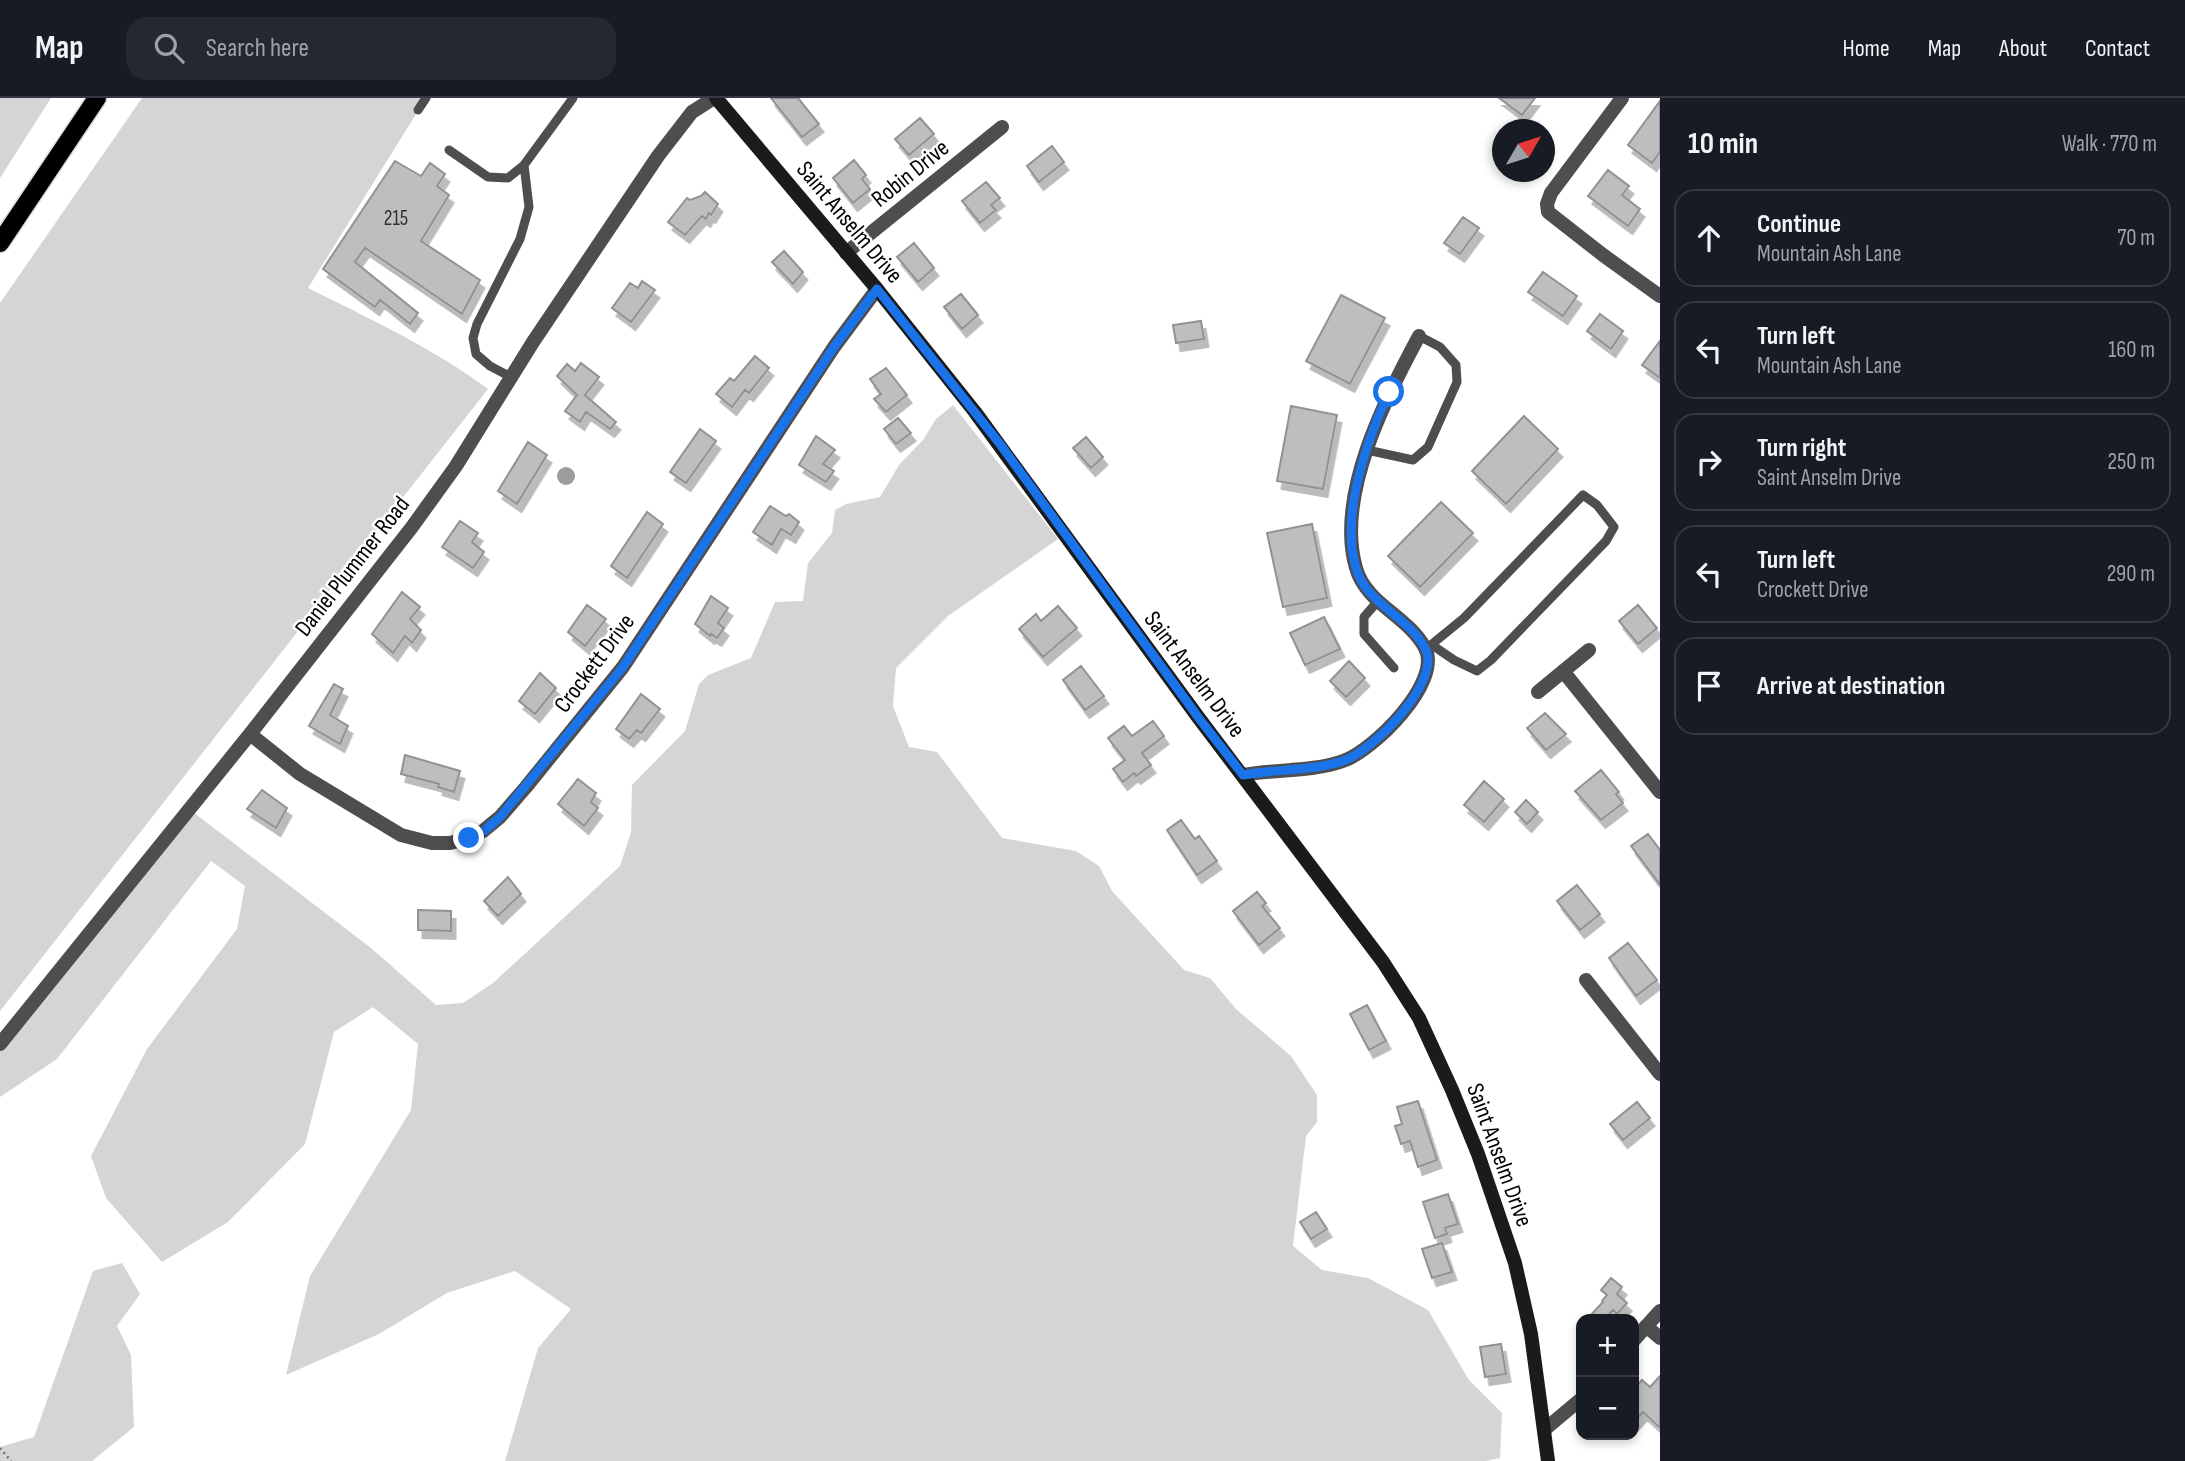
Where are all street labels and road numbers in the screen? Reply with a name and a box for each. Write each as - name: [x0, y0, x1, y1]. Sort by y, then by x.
- street label: Robin Drive: [866, 133, 955, 213]
- street label: Saint Anselm Drive: [790, 155, 909, 289]
- street label: Daniel Plummer Road: [289, 491, 416, 642]
- street label: Saint Anselm Drive: [1138, 606, 1251, 743]
- street label: Crockett Drive: [548, 608, 641, 718]
- street label: Saint Anselm Drive: [1460, 1080, 1539, 1231]

